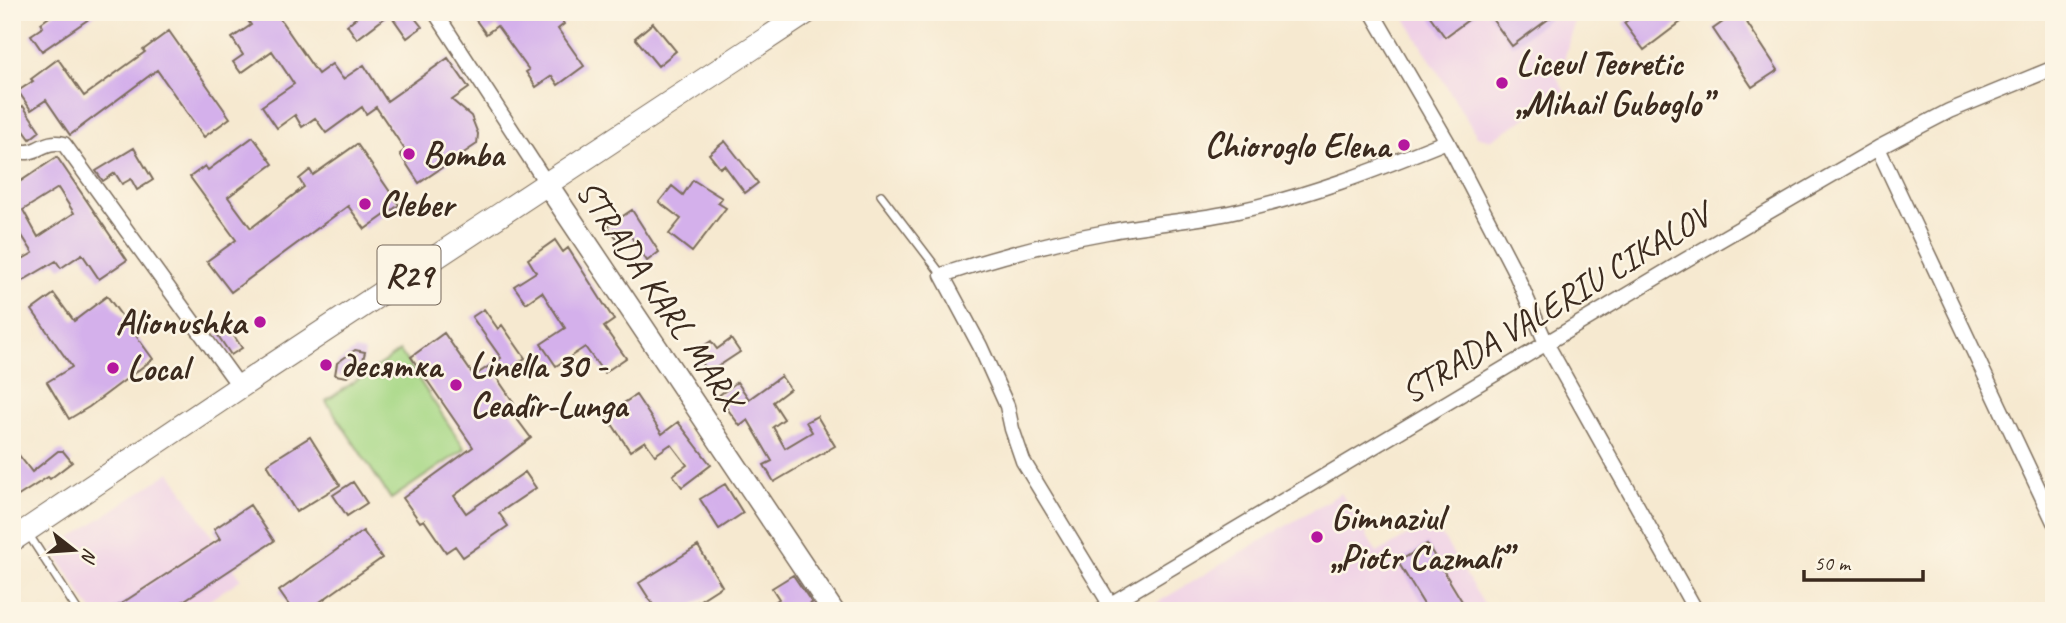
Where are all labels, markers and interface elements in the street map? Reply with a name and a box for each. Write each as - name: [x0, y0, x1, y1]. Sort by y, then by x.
- place label: Liceul Teoretic „Mihail Guboglo”: [1516, 41, 1719, 126]
- marker: Liceul Teoretic „Mihail Guboglo”: [1494, 75, 1510, 91]
- place label: Chioroglo Elena: [1204, 123, 1393, 168]
- place label: Bomba: [423, 132, 506, 177]
- marker: Chioroglo Elena: [1396, 137, 1412, 153]
- marker: Bomba: [401, 146, 417, 162]
- street label: STRADA KARL MARX: [566, 171, 756, 422]
- place label: Cleber: [379, 182, 457, 227]
- street label: STRADA VALERIU CIKALOV: [1392, 190, 1724, 414]
- marker: Cleber: [357, 196, 373, 212]
- road number: R29: [378, 246, 440, 304]
- place label: Alionushka: [116, 300, 249, 345]
- marker: Alionushka: [252, 314, 268, 330]
- place label: десятка: [340, 343, 444, 388]
- place label: Linella 30 - Ceadîr-Lunga: [470, 343, 630, 428]
- place label: Local: [127, 346, 195, 391]
- marker: десятка: [318, 357, 334, 373]
- marker: Local: [105, 360, 121, 376]
- marker: Linella 30 - Ceadîr-Lunga: [448, 377, 464, 393]
- place label: Gimnaziul „Piotr Cazmalî”: [1331, 495, 1518, 580]
- north arrow: [38, 514, 108, 584]
- marker: Gimnaziul „Piotr Cazmalî”: [1309, 529, 1325, 545]
- scale bar: [1804, 539, 1923, 583]
- text: N: [75, 546, 102, 567]
- text: 50 m: [1814, 550, 1852, 576]

